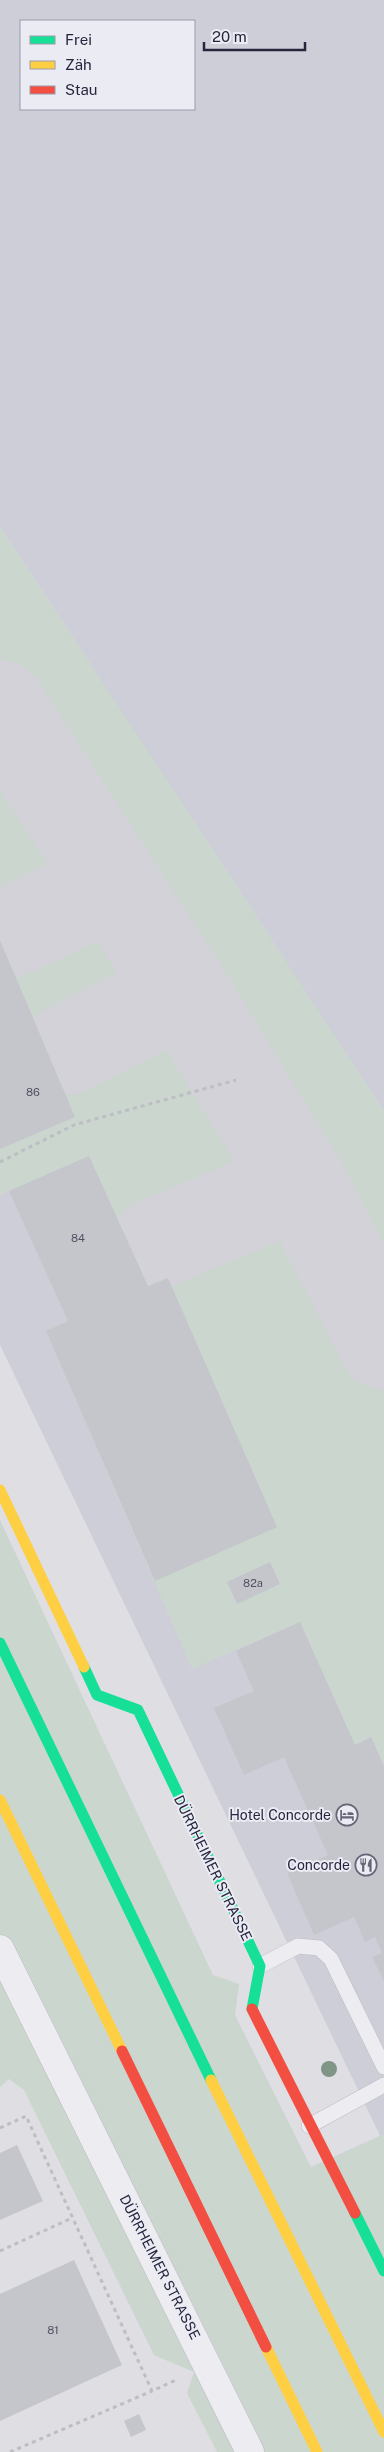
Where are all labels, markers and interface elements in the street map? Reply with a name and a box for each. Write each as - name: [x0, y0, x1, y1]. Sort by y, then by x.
- legend: [20, 20, 195, 110]
- scale bar: [204, 20, 305, 52]
- text: 20 m: [212, 28, 247, 45]
- text: Frei: [65, 31, 92, 48]
- text: Zäh: [65, 56, 92, 73]
- text: Stau: [65, 81, 98, 98]
- house number: 86: [26, 1086, 40, 1098]
- house number: 84: [71, 1232, 85, 1244]
- house number: 82a: [243, 1577, 263, 1589]
- street label: DÜRRHEIMER STRASSE: [171, 1792, 257, 1943]
- hotel icon: Hotel Concorde: [335, 1803, 359, 1827]
- place label: Hotel Concorde: [229, 1807, 331, 1823]
- restaurant icon: Concorde: [354, 1853, 378, 1877]
- place label: Concorde: [287, 1857, 350, 1873]
- street label: DÜRRHEIMER STRASSE: [117, 2191, 205, 2342]
- house number: 81: [47, 2324, 59, 2336]

